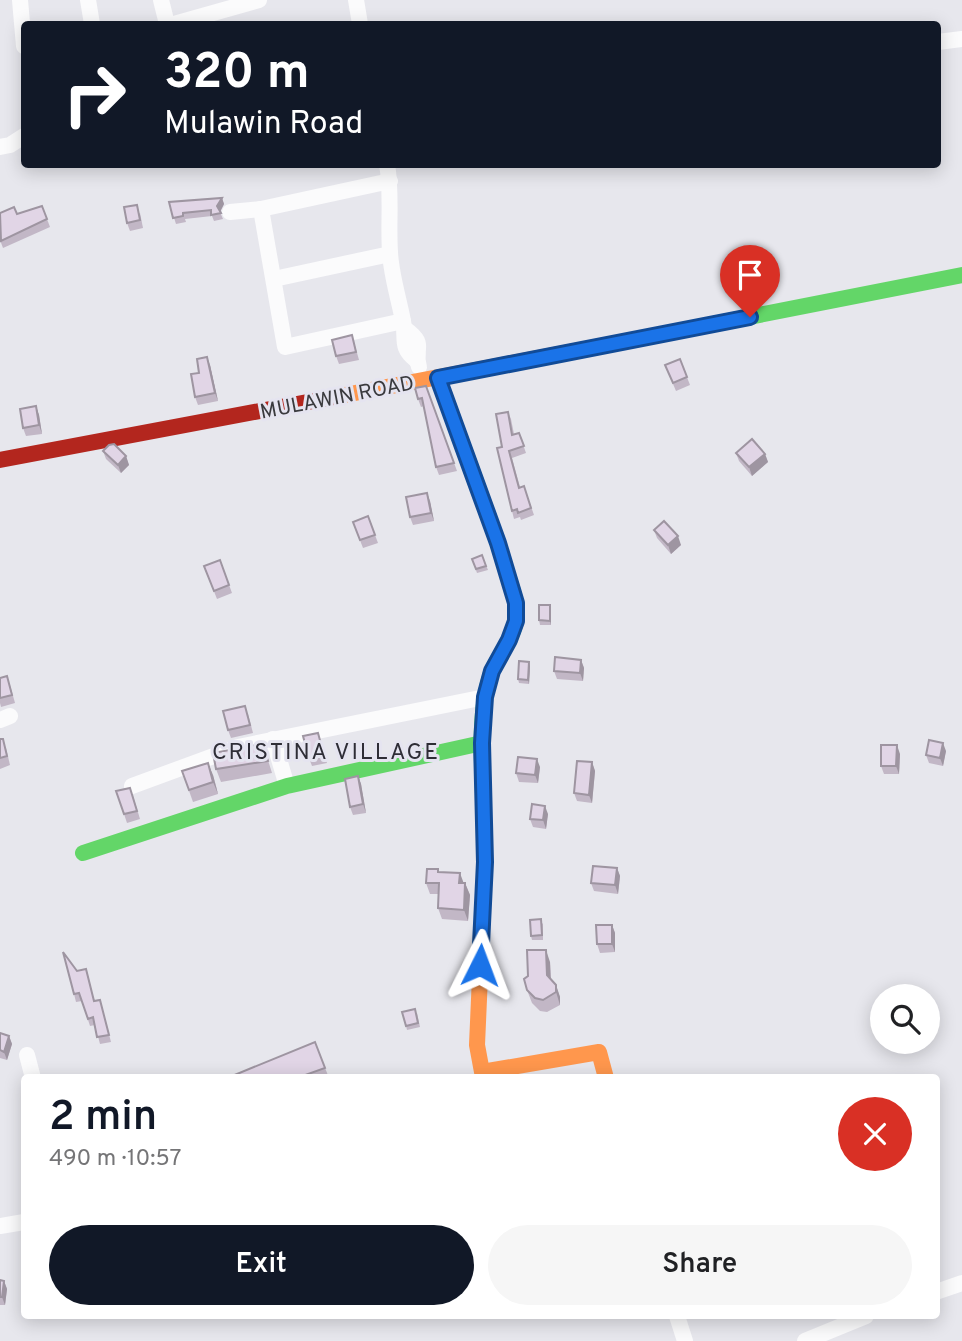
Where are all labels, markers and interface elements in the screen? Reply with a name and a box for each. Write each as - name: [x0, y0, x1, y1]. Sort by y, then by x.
- text: 320 m: [164, 44, 310, 106]
- icon: right: [49, 49, 140, 140]
- text: Mulawin Road: [164, 105, 363, 145]
- pin: [720, 245, 780, 317]
- icon: arrive: [731, 256, 769, 294]
- street label: MULAWIN ROAD: [258, 370, 417, 427]
- district label: CRISTINA VILLAGE: [212, 739, 440, 768]
- position arrow: [443, 928, 517, 1002]
- map controls: [870, 984, 940, 1054]
- button: search: [870, 984, 940, 1054]
- text: 2 min: [49, 1092, 157, 1145]
- button: close: [838, 1097, 912, 1171]
- text: 490 m · 10:57: [49, 1145, 182, 1174]
- button: Exit: [49, 1225, 474, 1305]
- button: Share: [488, 1225, 912, 1305]

